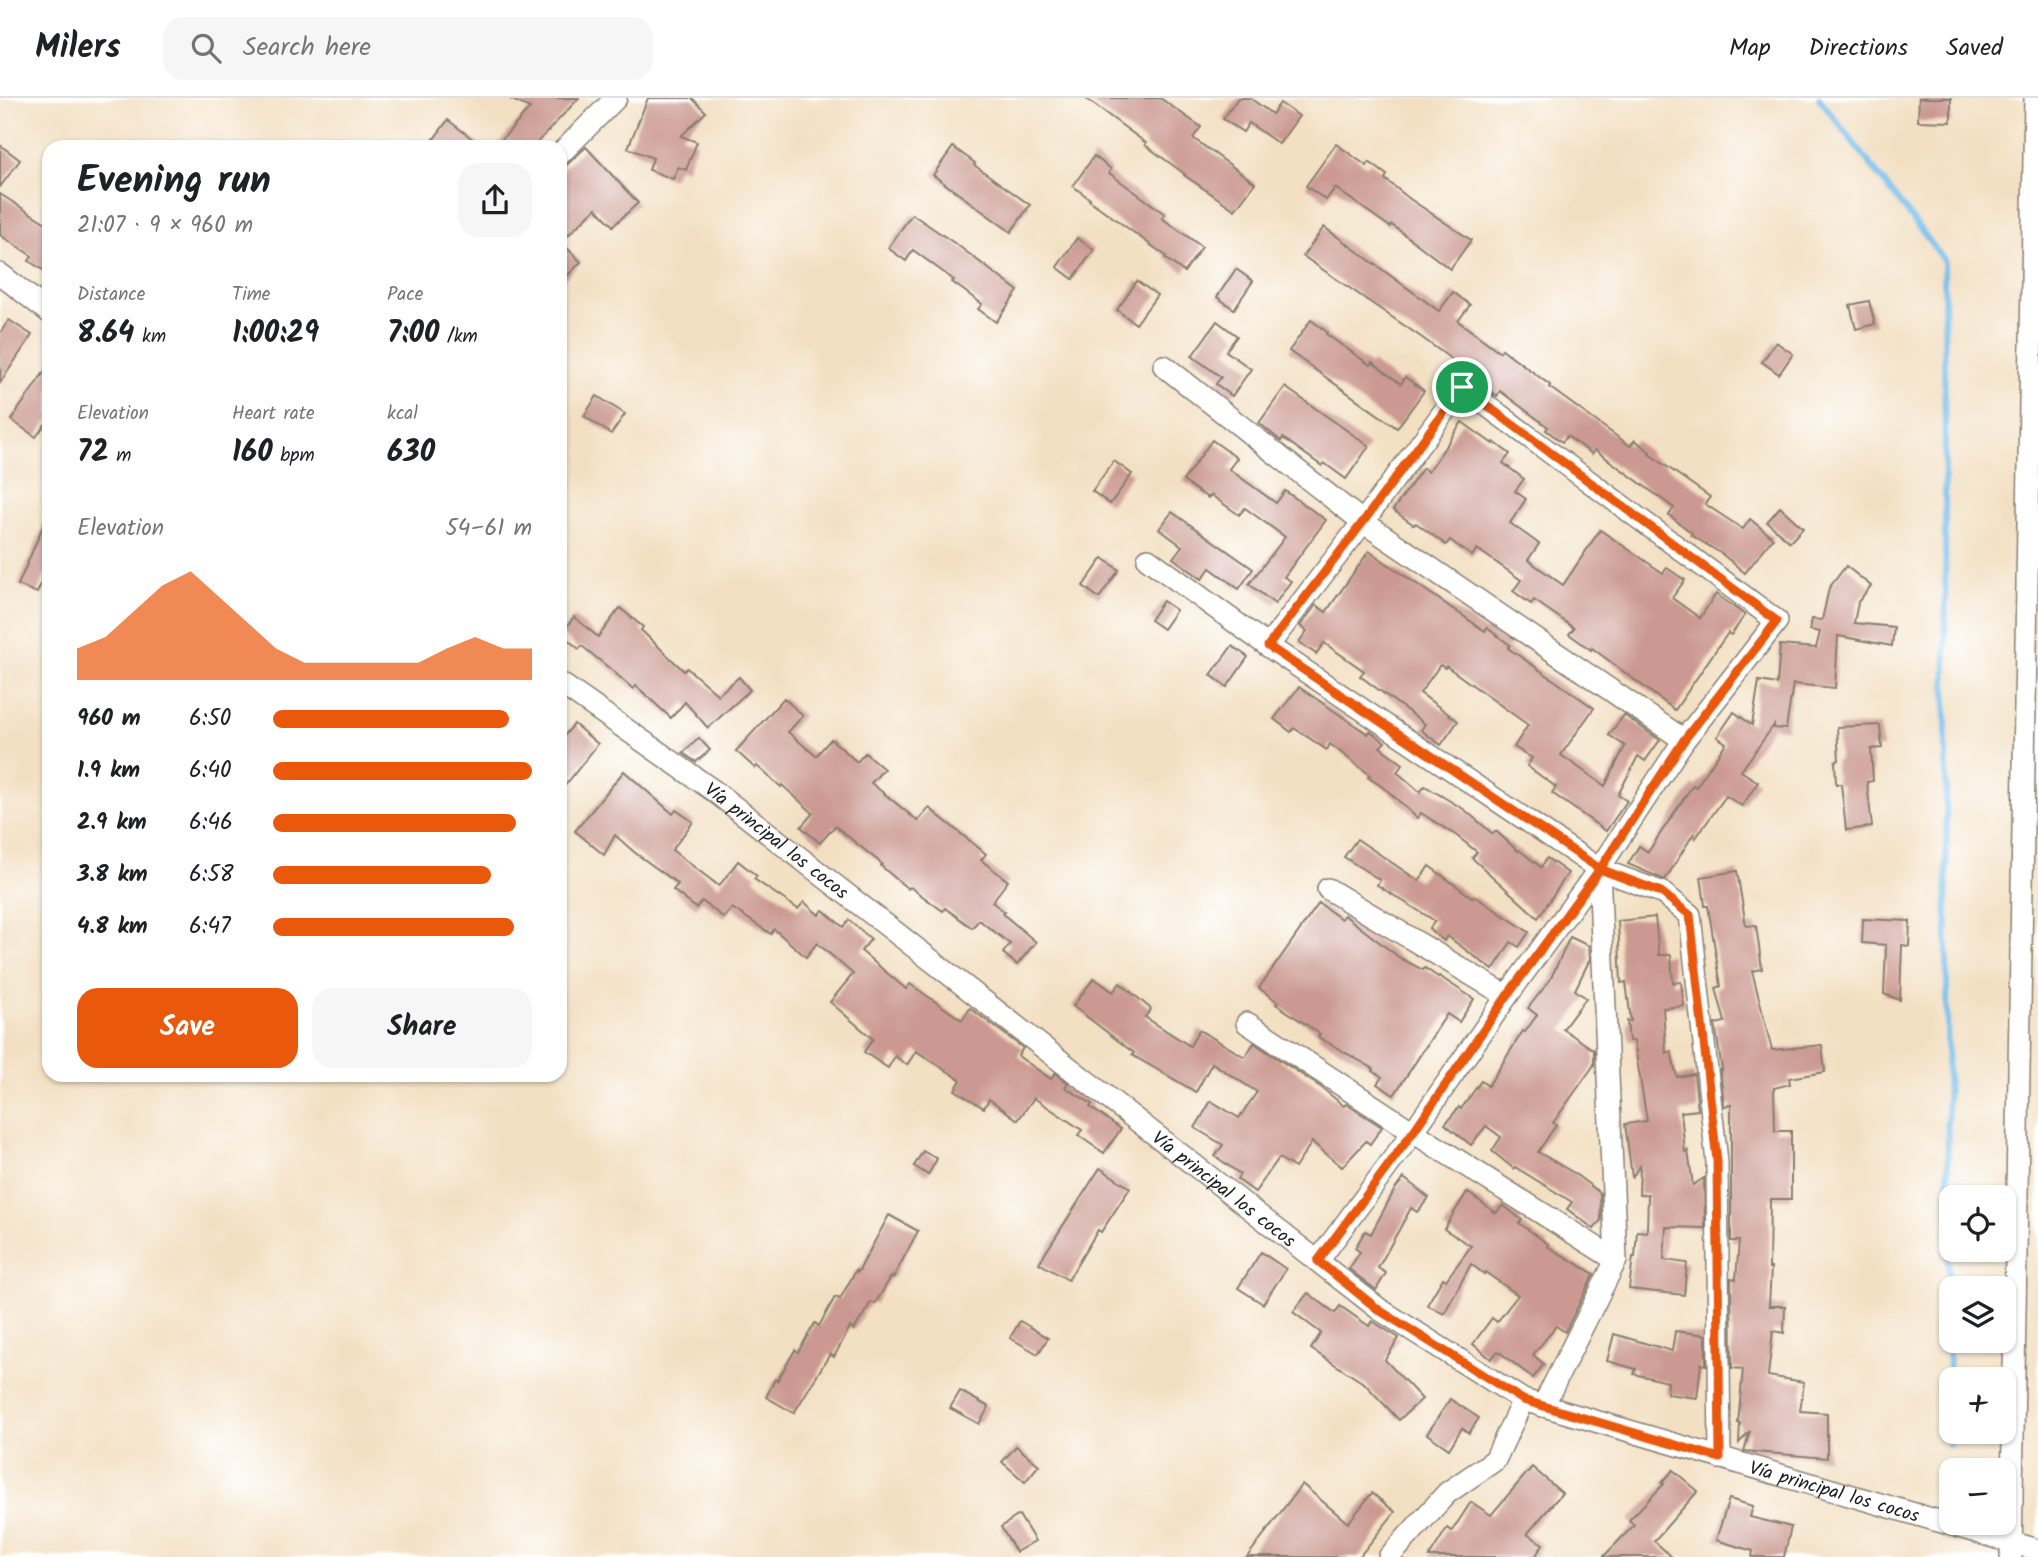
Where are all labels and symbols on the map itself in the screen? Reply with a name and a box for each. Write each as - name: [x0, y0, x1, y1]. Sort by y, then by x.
- pin: [1432, 357, 1492, 417]
- street label: Vía principal los cocos: [698, 776, 854, 908]
- street label: Vía principal los cocos: [1145, 1124, 1302, 1256]
- street label: Vía principal los cocos: [1746, 1454, 1923, 1532]

